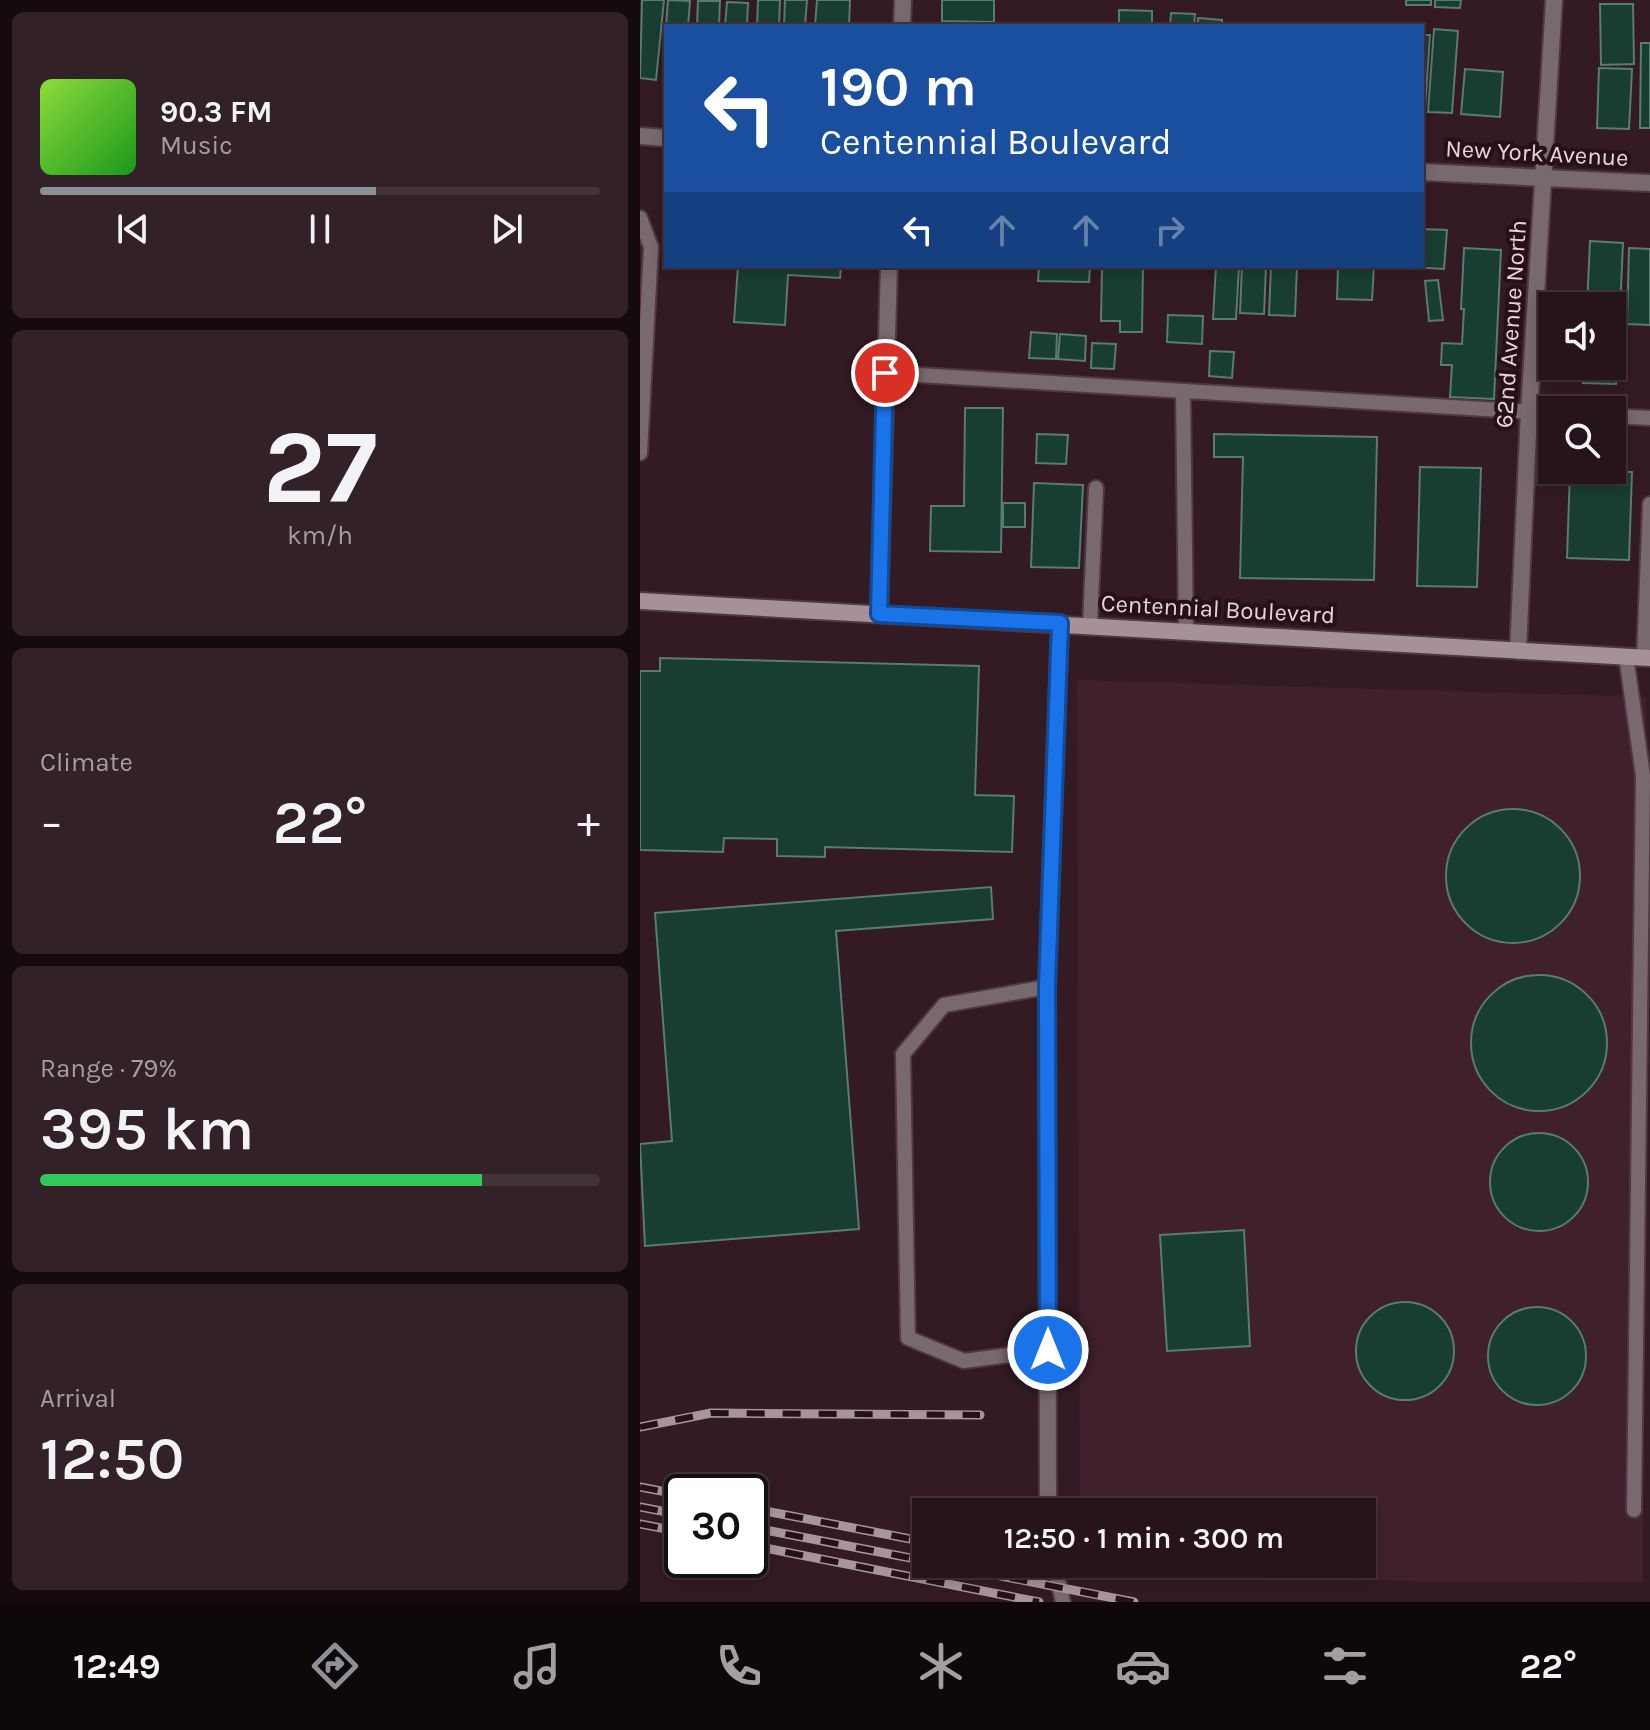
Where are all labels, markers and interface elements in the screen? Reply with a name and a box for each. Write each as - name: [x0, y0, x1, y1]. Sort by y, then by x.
- text: 190 m: [820, 54, 977, 119]
- icon: left: [688, 56, 792, 160]
- text: 90.3 FM: [160, 94, 273, 130]
- text: Centennial Boulevard: [820, 121, 1172, 163]
- text: Music: [160, 130, 233, 161]
- street label: New York Avenue: [1445, 134, 1629, 172]
- icon: previous: [111, 207, 155, 251]
- icon: pause: [298, 207, 342, 251]
- icon: next: [485, 207, 529, 251]
- icon: left: [896, 208, 940, 252]
- icon: ahead: [980, 208, 1024, 252]
- icon: ahead: [1064, 208, 1108, 252]
- icon: right: [1148, 208, 1192, 252]
- street label: 62nd Avenue North: [1490, 219, 1532, 429]
- map controls: [1538, 292, 1626, 484]
- button: sound: [1538, 292, 1626, 380]
- pin: [851, 339, 919, 407]
- icon: arrive: [863, 351, 907, 395]
- button: search: [1538, 396, 1626, 484]
- text: 27: [263, 407, 377, 528]
- text: km/h: [287, 520, 353, 551]
- street label: Centennial Boulevard: [1100, 589, 1336, 629]
- text: Climate: [40, 747, 133, 778]
- text: 22°: [273, 788, 367, 858]
- text: −: [40, 797, 63, 848]
- text: +: [577, 797, 600, 848]
- text: Range · 79%: [40, 1053, 177, 1084]
- text: 395 km: [40, 1094, 254, 1164]
- position arrow: [1006, 1308, 1090, 1392]
- text: Arrival: [40, 1383, 116, 1414]
- text: 12:50: [40, 1424, 184, 1494]
- speed limit sign: 30: [664, 1474, 768, 1578]
- text: 12:50 · 1 min · 300 m: [1004, 1520, 1284, 1556]
- icon: directions: [307, 1638, 363, 1694]
- icon: music: [509, 1638, 565, 1694]
- icon: phone: [711, 1638, 767, 1694]
- icon: climate: [913, 1638, 969, 1694]
- icon: car: [1115, 1638, 1171, 1694]
- icon: filters: [1317, 1638, 1373, 1694]
- text: 12:49: [73, 1645, 161, 1687]
- text: 22°: [1519, 1645, 1577, 1687]

